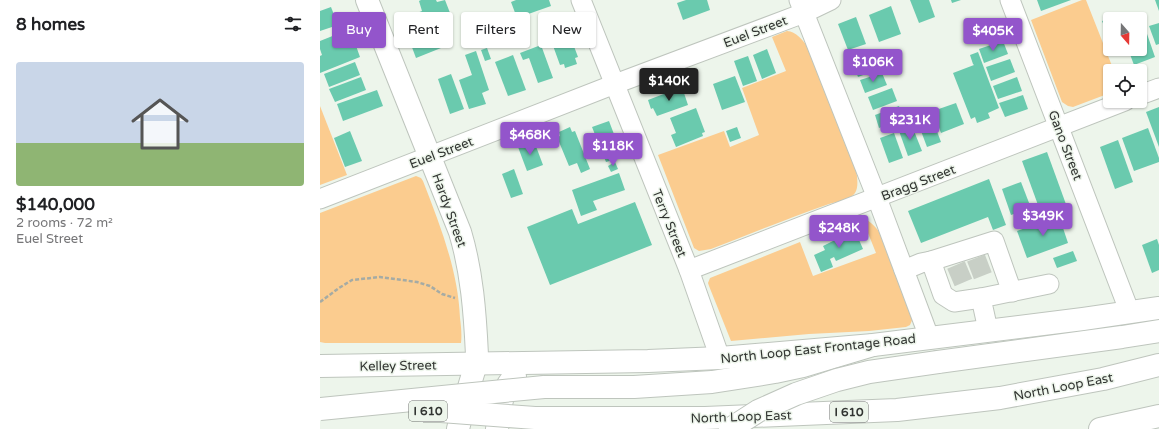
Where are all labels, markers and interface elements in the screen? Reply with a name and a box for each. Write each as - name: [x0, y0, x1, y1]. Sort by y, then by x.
- chip: Buy: [332, 12, 386, 48]
- chip: Rent: [394, 12, 453, 48]
- chip: Filters: [461, 12, 530, 48]
- chip: New: [538, 12, 596, 48]
- street label: Euel Street: [721, 12, 790, 51]
- north arrow: [1103, 12, 1147, 56]
- map controls: [1103, 12, 1147, 108]
- icon: filters: [282, 13, 304, 35]
- text: 8 homes: [16, 14, 85, 35]
- pin: $405K: [965, 18, 1021, 52]
- text: $405K: [972, 23, 1014, 39]
- pin: $106K: [845, 49, 901, 83]
- text: $106K: [852, 54, 894, 70]
- button: locate: [1103, 64, 1147, 108]
- pin: $140K: [641, 68, 697, 102]
- text: $140K: [648, 73, 690, 89]
- icon: home: [124, 88, 196, 160]
- pin: $231K: [882, 107, 938, 141]
- street label: Gano Street: [1044, 108, 1086, 183]
- text: $231K: [889, 112, 931, 128]
- pin: $468K: [502, 122, 558, 156]
- text: $468K: [509, 127, 551, 143]
- street label: Euel Street: [407, 133, 476, 172]
- pin: $118K: [585, 133, 641, 167]
- text: $118K: [592, 138, 634, 154]
- street label: Bragg Street: [879, 161, 958, 204]
- street label: Hardy Street: [428, 171, 470, 250]
- street label: Terry Street: [648, 187, 690, 260]
- text: $140,000: [16, 194, 95, 215]
- pin: $349K: [1015, 203, 1071, 237]
- text: $349K: [1022, 208, 1064, 224]
- text: 2 rooms · 72 m²: [16, 215, 113, 231]
- pin: $248K: [811, 215, 867, 249]
- text: $248K: [818, 220, 860, 236]
- text: Euel Street: [16, 231, 83, 247]
- street label: North Loop East Frontage Road: [720, 331, 917, 367]
- street label: Kelley Street: [359, 357, 437, 375]
- street label: North Loop East: [1012, 369, 1114, 404]
- road number: I 610: [409, 401, 447, 421]
- road number: I 610: [830, 402, 868, 422]
- street label: North Loop East: [690, 407, 792, 427]

